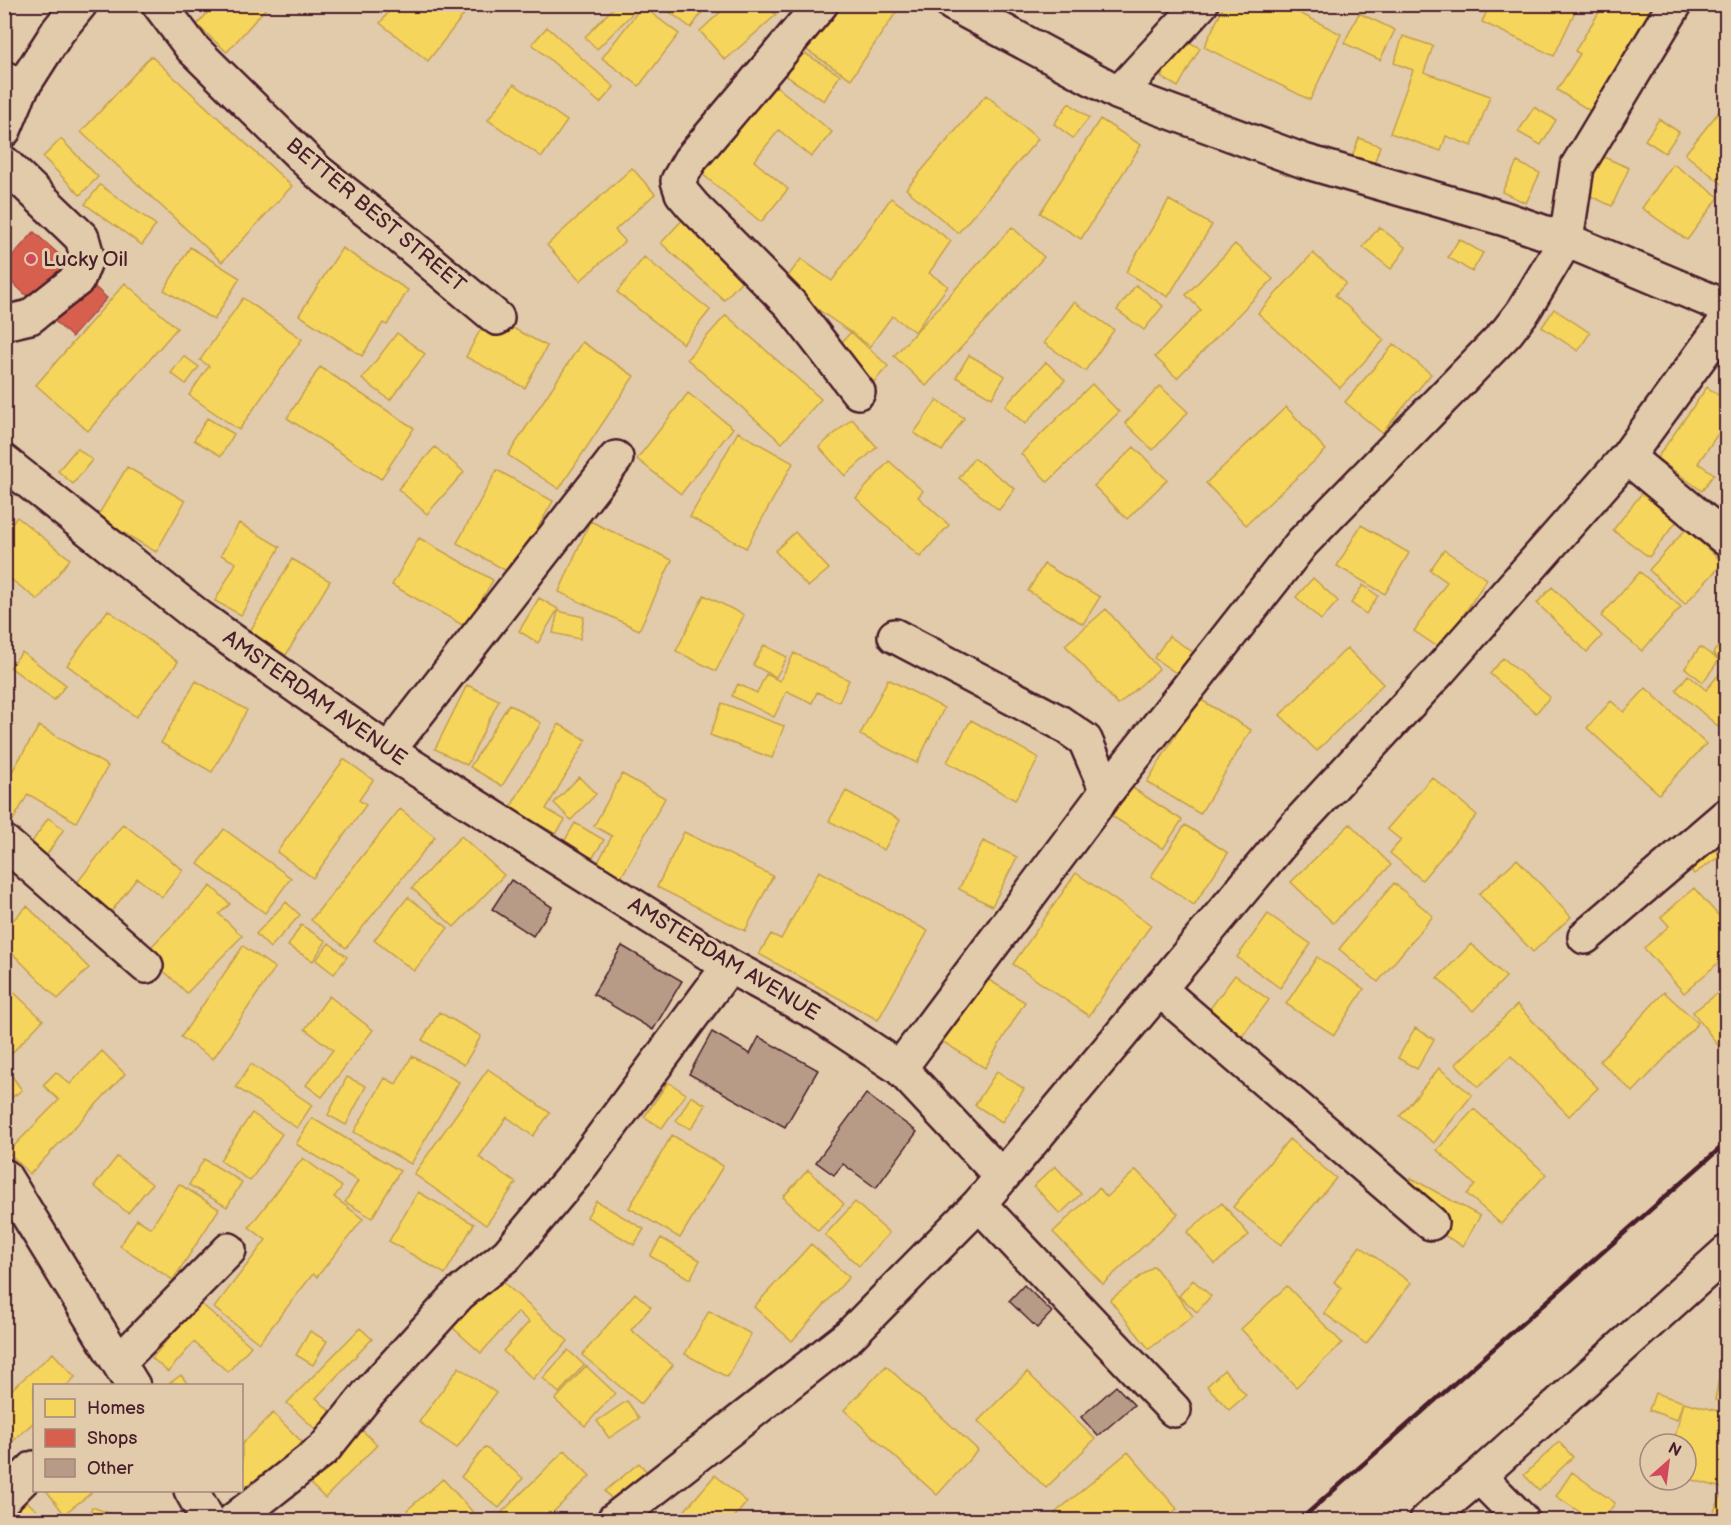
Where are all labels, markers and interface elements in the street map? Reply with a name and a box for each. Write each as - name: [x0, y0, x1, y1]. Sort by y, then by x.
- street label: BETTER BEST STREET: [281, 133, 471, 298]
- place label: Lucky Oil: [43, 247, 128, 272]
- marker: Lucky Oil: [24, 252, 38, 266]
- street label: AMSTERDAM AVENUE: [218, 625, 412, 771]
- street label: AMSTERDAM AVENUE: [624, 892, 824, 1026]
- legend: [33, 1384, 243, 1492]
- text: Homes: [87, 1398, 145, 1419]
- text: Shops: [87, 1428, 138, 1449]
- north arrow: [1638, 1432, 1698, 1492]
- text: N: [1665, 1439, 1684, 1461]
- text: Other: [87, 1458, 134, 1479]

